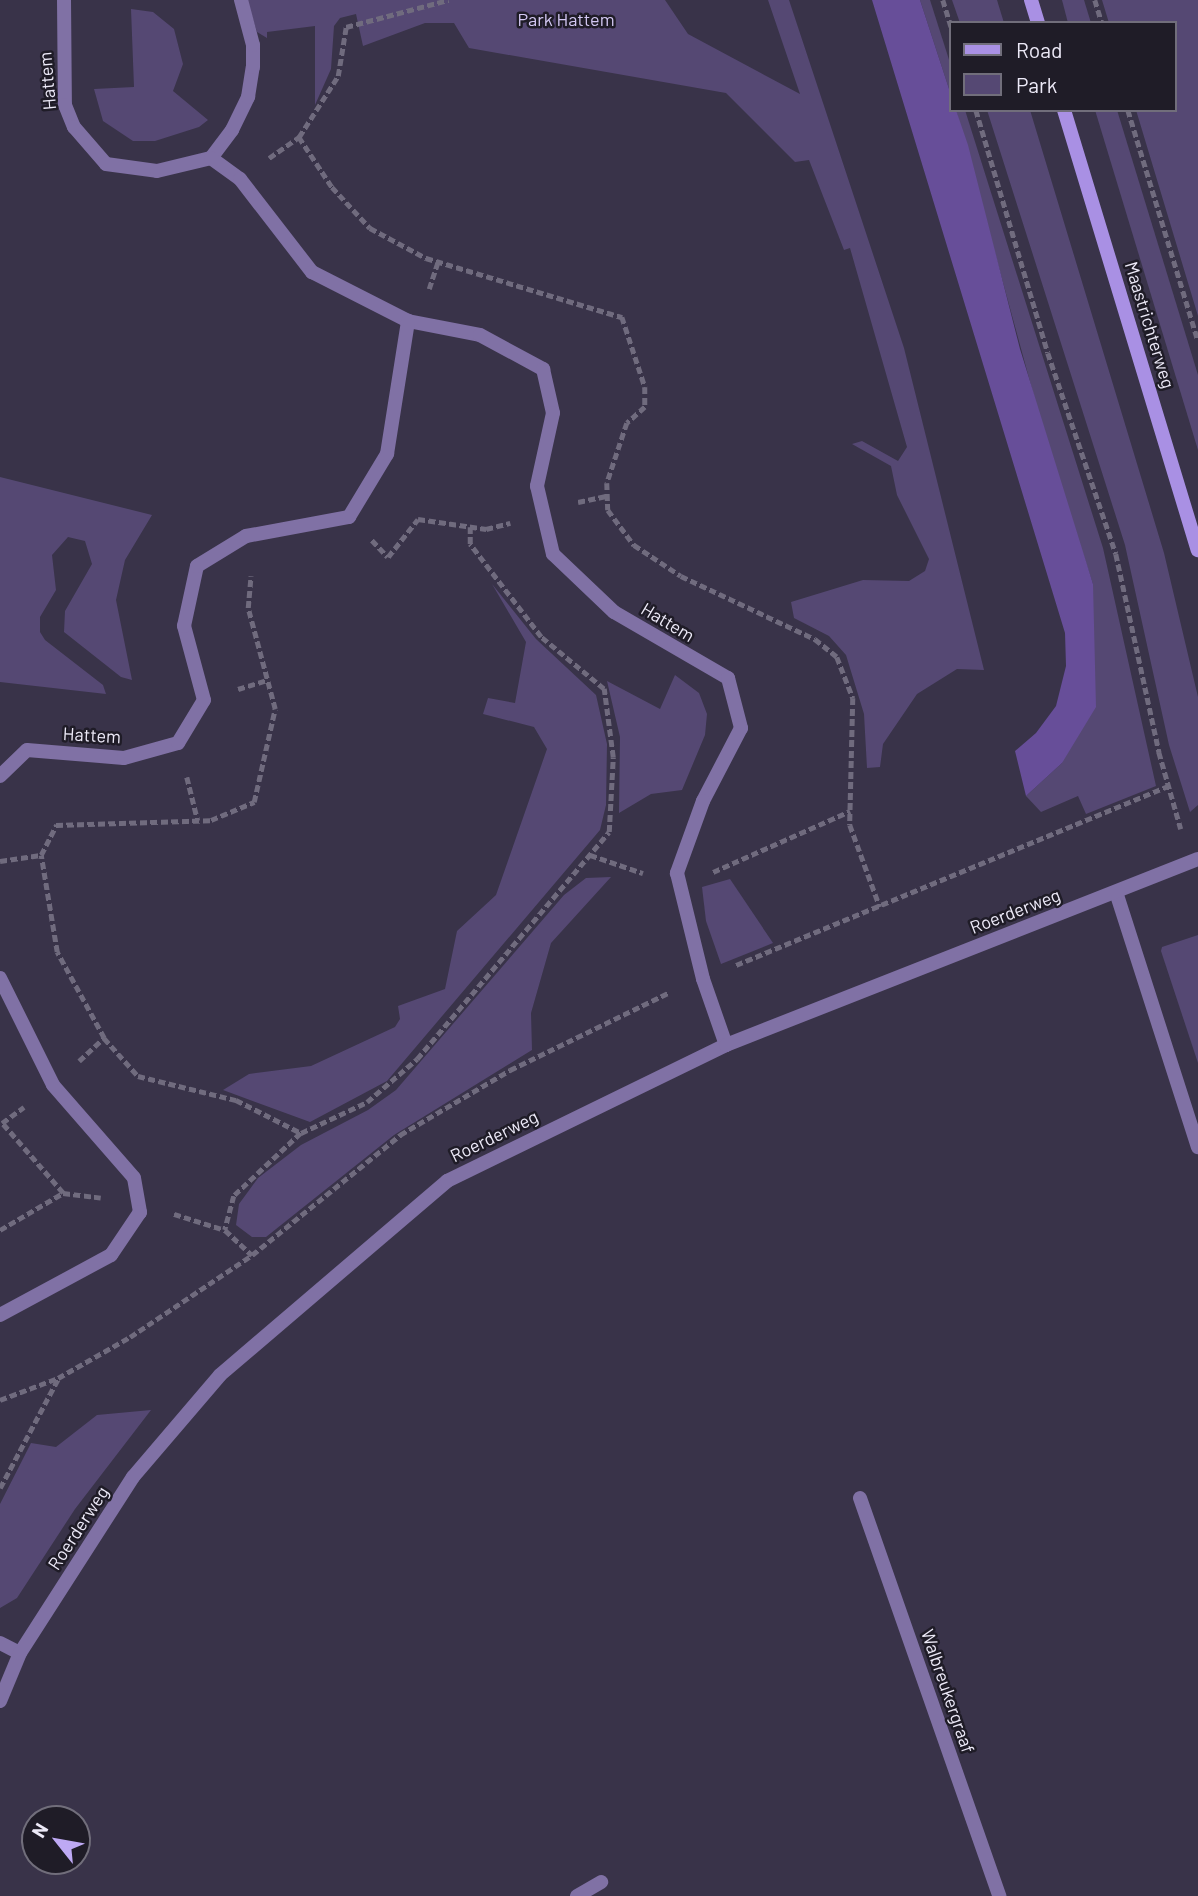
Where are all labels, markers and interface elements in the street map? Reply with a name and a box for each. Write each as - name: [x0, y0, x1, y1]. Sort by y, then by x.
- park label: Park Hattem: [517, 8, 615, 30]
- legend: [950, 21, 1177, 112]
- text: Road: [1016, 37, 1062, 62]
- street label: Hattem: [34, 51, 60, 111]
- text: Park: [1016, 72, 1057, 97]
- street label: Maastrichterweg: [1120, 259, 1180, 391]
- street label: Hattem: [637, 598, 699, 646]
- street label: Hattem: [62, 723, 122, 747]
- street label: Roerderweg: [967, 884, 1063, 938]
- street label: Roerderweg: [446, 1105, 542, 1167]
- street label: Roerderweg: [43, 1482, 113, 1574]
- street label: Walbreukergraaf: [917, 1626, 979, 1756]
- north arrow: [21, 1805, 91, 1875]
- text: N: [26, 1819, 52, 1841]

